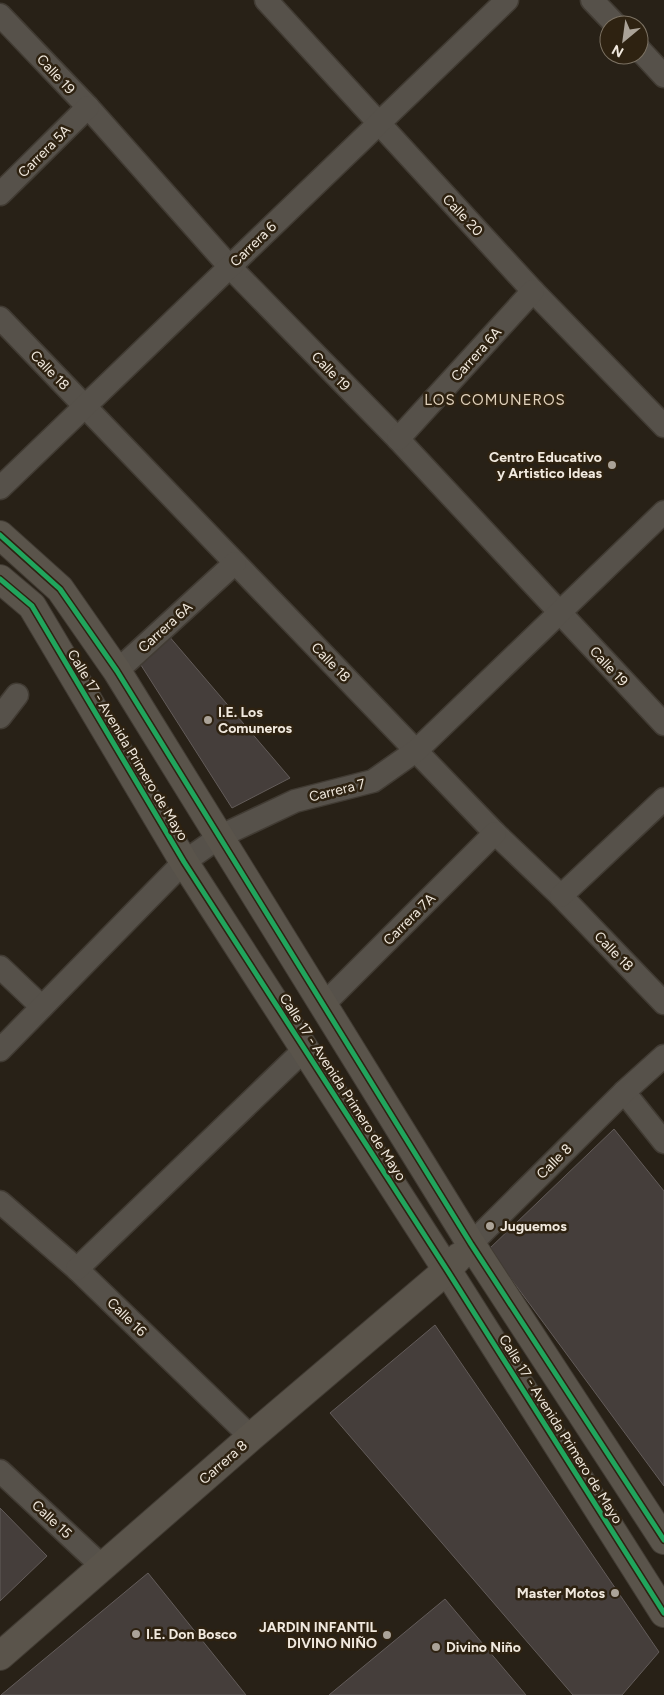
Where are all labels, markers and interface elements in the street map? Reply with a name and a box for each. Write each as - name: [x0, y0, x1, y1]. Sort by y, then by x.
- north arrow: [599, 15, 649, 65]
- text: N: [609, 41, 627, 61]
- street label: Calle 19: [33, 51, 78, 98]
- street label: Carrera 5A: [15, 121, 74, 181]
- street label: Calle 20: [439, 191, 486, 240]
- street label: Carrera 6: [227, 218, 280, 270]
- street label: Carrera 6A: [448, 323, 505, 385]
- street label: Calle 18: [27, 347, 73, 394]
- street label: Calle 19: [308, 348, 354, 395]
- district label: LOS COMUNEROS: [424, 391, 566, 409]
- place label: Centro Educativo y Artistico Ideas: [489, 449, 602, 482]
- marker: Centro Educativo y Artistico Ideas: [606, 459, 618, 471]
- street label: Carrera 6A: [135, 598, 196, 656]
- street label: Calle 18: [308, 639, 354, 686]
- street label: Calle 19: [586, 643, 631, 690]
- street label: Calle 17 - Avenida Primero de Mayo: [64, 647, 191, 844]
- place label: I.E. Los Comuneros: [218, 704, 293, 737]
- marker: I.E. Los Comuneros: [202, 714, 214, 726]
- street label: Carrera 7: [307, 775, 367, 806]
- street label: Carrera 7A: [380, 889, 439, 949]
- street label: Calle 18: [591, 928, 637, 975]
- street label: Calle 17 - Avenida Primero de Mayo: [276, 990, 410, 1184]
- street label: Calle 8: [533, 1140, 576, 1183]
- place label: Juguemos: [500, 1218, 567, 1235]
- marker: Juguemos: [484, 1220, 496, 1232]
- street label: Calle 16: [103, 1295, 150, 1340]
- street label: Calle 17 - Avenida Primero de Mayo: [495, 1332, 626, 1527]
- street label: Carrera 8: [196, 1437, 251, 1488]
- street label: Calle 15: [28, 1497, 75, 1542]
- place label: Master Motos: [517, 1585, 605, 1602]
- marker: Master Motos: [609, 1587, 621, 1599]
- place label: JARDIN INFANTIL DIVINO NIÑO: [259, 1619, 377, 1652]
- place label: I.E. Don Bosco: [146, 1626, 237, 1643]
- marker: I.E. Don Bosco: [130, 1628, 142, 1640]
- marker: JARDIN INFANTIL DIVINO NIÑO: [381, 1629, 393, 1641]
- place label: Divino Niño: [446, 1639, 521, 1656]
- marker: Divino Niño: [430, 1641, 442, 1653]

